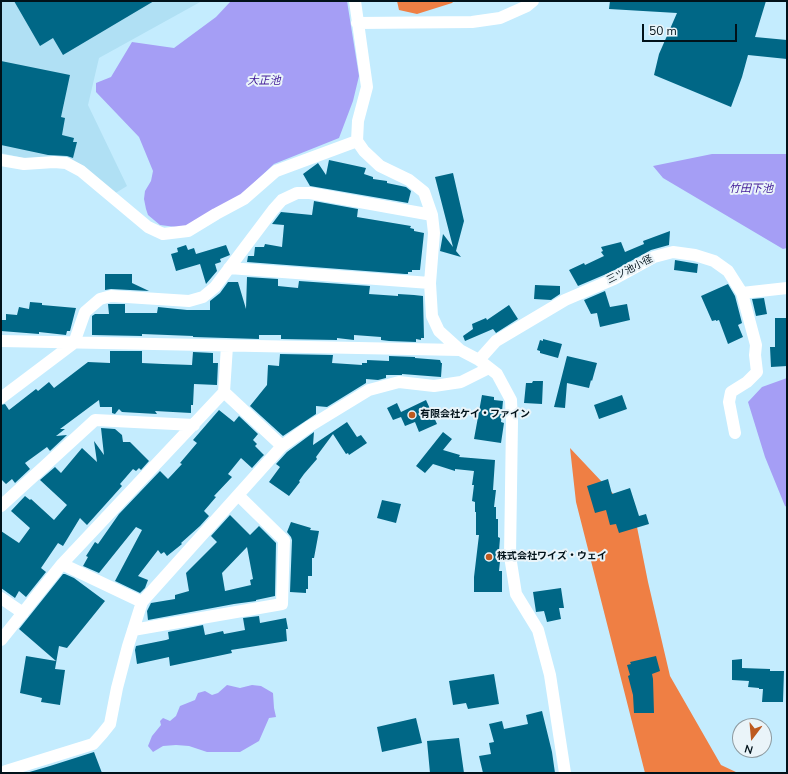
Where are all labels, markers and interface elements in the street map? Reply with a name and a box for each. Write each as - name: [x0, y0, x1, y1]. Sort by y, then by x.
- scale bar: [644, 16, 739, 42]
- text: 50 m: [649, 23, 677, 39]
- water label: 大正池: [248, 74, 280, 88]
- water label: 竹田下池: [729, 182, 773, 196]
- street label: 三ツ池小径: [605, 253, 655, 287]
- place label: 有限会社ケイ・ファイン: [420, 409, 530, 421]
- marker: 有限会社ケイ・ファイン: [407, 410, 417, 420]
- place label: 株式会社ワイズ・ウェイ: [497, 551, 607, 563]
- marker: 株式会社ワイズ・ウェイ: [484, 552, 494, 562]
- north arrow: [732, 718, 772, 758]
- text: N: [743, 741, 755, 757]

